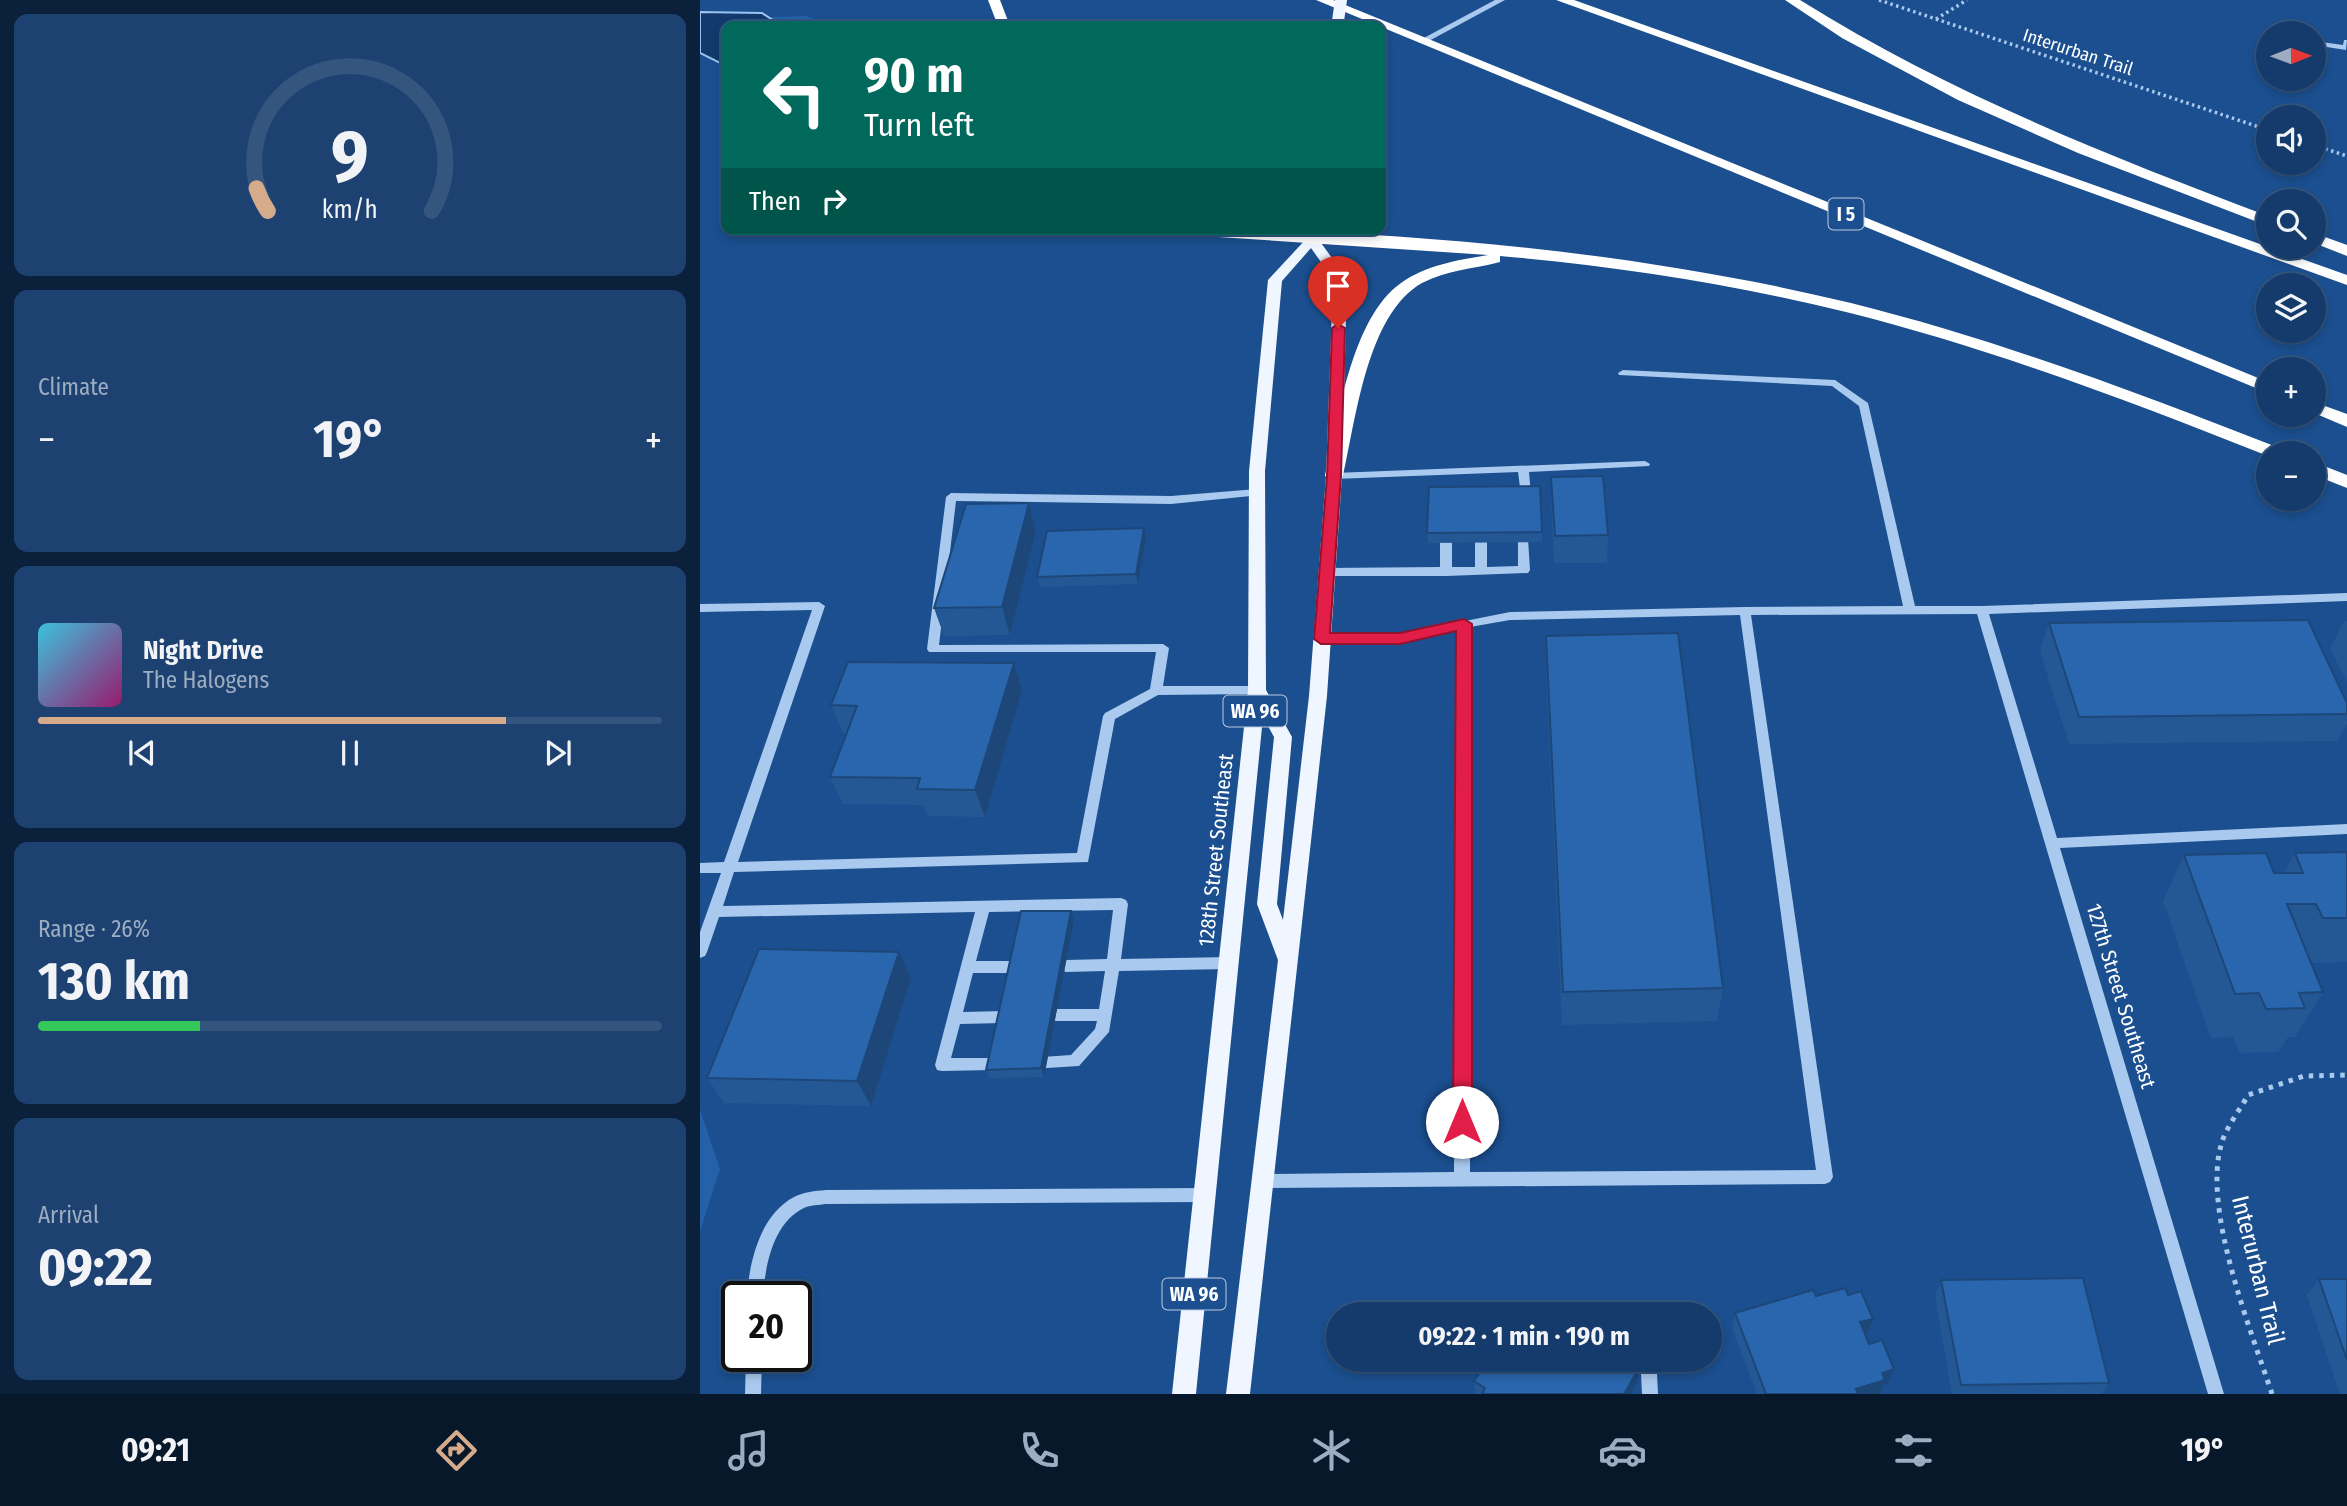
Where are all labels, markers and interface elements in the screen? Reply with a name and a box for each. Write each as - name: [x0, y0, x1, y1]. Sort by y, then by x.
- north arrow: [2256, 21, 2326, 91]
- map controls: [2256, 21, 2326, 511]
- street label: Interurban Trail: [2020, 24, 2136, 80]
- text: 90 m: [864, 46, 964, 105]
- icon: left: [749, 49, 840, 140]
- button: sound: [2256, 105, 2326, 175]
- text: Turn left: [864, 106, 974, 144]
- text: 9: [331, 113, 369, 200]
- icon: right: [815, 182, 853, 220]
- text: Then: [749, 186, 801, 217]
- button: search: [2256, 189, 2326, 259]
- text: km/h: [322, 195, 378, 225]
- road number: I 5: [1828, 198, 1864, 230]
- pin: [1308, 256, 1368, 328]
- icon: arrive: [1319, 267, 1357, 305]
- button: layers: [2256, 273, 2326, 343]
- button: +: [2256, 357, 2326, 427]
- text: Climate: [38, 373, 109, 401]
- text: 19°: [313, 408, 387, 471]
- text: −: [38, 417, 55, 463]
- text: +: [645, 417, 662, 463]
- button: −: [2256, 441, 2326, 511]
- text: Night Drive: [143, 635, 263, 666]
- text: The Halogens: [143, 666, 269, 694]
- road number: WA 96: [1224, 696, 1286, 726]
- icon: previous: [123, 734, 161, 772]
- icon: pause: [331, 734, 369, 772]
- icon: next: [539, 734, 577, 772]
- street label: 128th Street Southeast: [1193, 752, 1239, 948]
- street label: 127th Street Southeast: [2081, 900, 2162, 1092]
- text: Range · 26%: [38, 915, 150, 943]
- text: 130 km: [38, 950, 190, 1013]
- position arrow: [1425, 1085, 1499, 1159]
- street label: Interurban Trail: [2226, 1193, 2290, 1347]
- text: Arrival: [38, 1201, 99, 1229]
- text: 09:22: [38, 1236, 153, 1299]
- road number: WA 96: [1162, 1278, 1226, 1310]
- speed limit sign: 20: [721, 1281, 812, 1372]
- text: 09:22 · 1 min · 190 m: [1418, 1321, 1630, 1352]
- icon: directions: [432, 1426, 481, 1475]
- icon: music: [724, 1426, 773, 1475]
- icon: phone: [1015, 1426, 1064, 1475]
- icon: climate: [1307, 1426, 1356, 1475]
- icon: car: [1598, 1426, 1647, 1475]
- icon: filters: [1889, 1426, 1938, 1475]
- text: 09:21: [121, 1431, 190, 1469]
- text: 19°: [2181, 1431, 2226, 1469]

